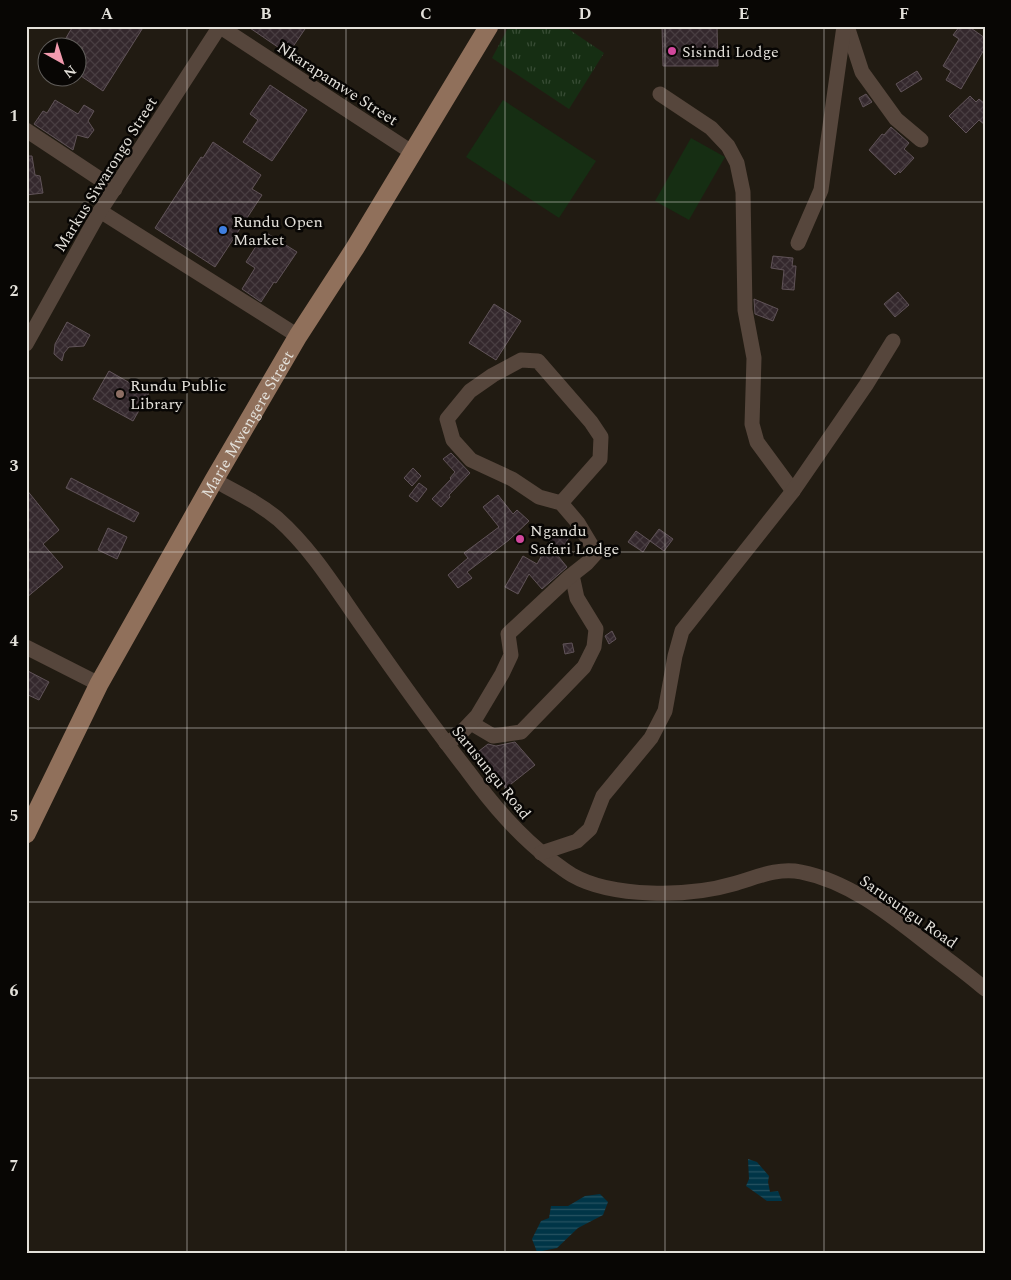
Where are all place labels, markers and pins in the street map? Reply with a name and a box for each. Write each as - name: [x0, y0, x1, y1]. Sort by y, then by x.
- place label: Sisindi Lodge: [682, 40, 779, 64]
- marker: Sisindi Lodge: [666, 45, 678, 57]
- place label: Rundu Open Market: [233, 210, 323, 252]
- marker: Rundu Open Market: [217, 224, 229, 236]
- place label: Rundu Public Library: [130, 374, 226, 416]
- marker: Rundu Public Library: [114, 388, 126, 400]
- place label: Ngandu Safari Lodge: [530, 519, 619, 561]
- marker: Ngandu Safari Lodge: [514, 533, 526, 545]

